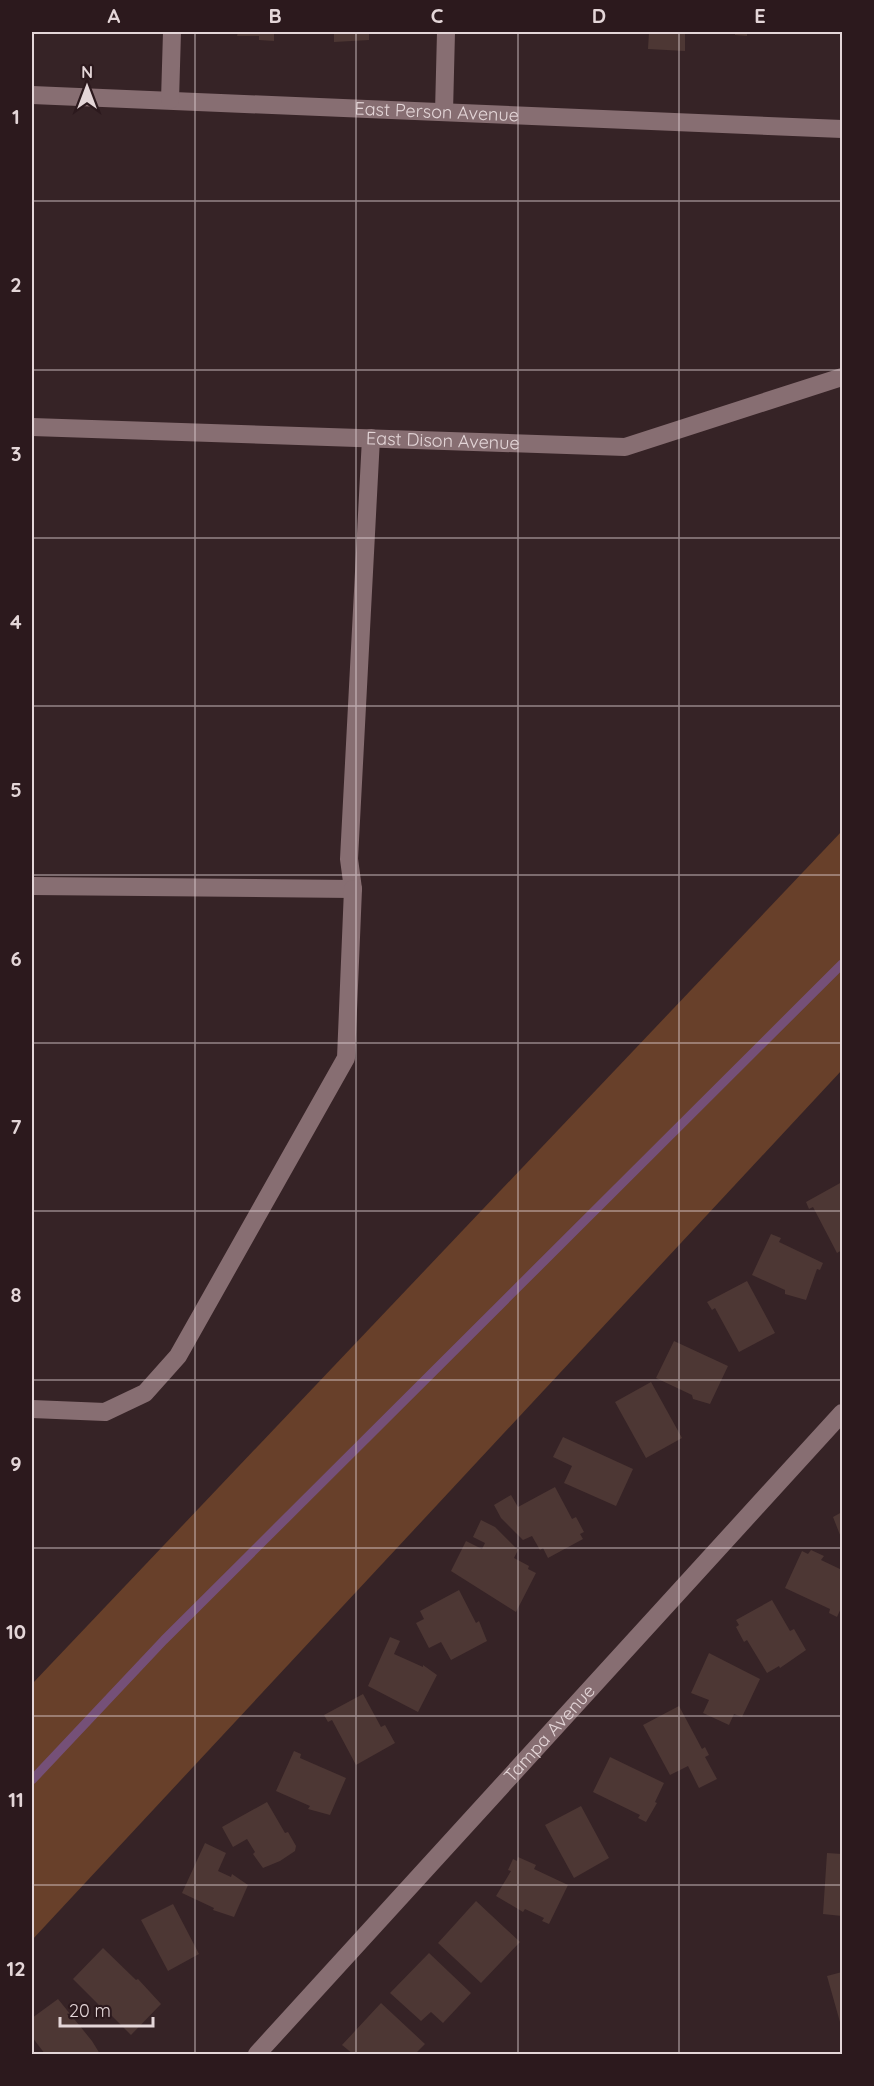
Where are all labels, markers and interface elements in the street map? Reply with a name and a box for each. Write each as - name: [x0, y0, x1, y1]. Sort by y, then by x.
- text: A: [108, 3, 121, 28]
- text: B: [268, 3, 282, 28]
- text: C: [431, 3, 444, 28]
- text: D: [592, 3, 606, 28]
- text: E: [754, 3, 766, 28]
- north arrow: [57, 57, 117, 117]
- text: N: [81, 62, 93, 82]
- street label: East Person Avenue: [354, 97, 519, 126]
- text: 1: [12, 104, 20, 129]
- text: 2: [10, 272, 22, 297]
- street label: East Dison Avenue: [366, 426, 520, 454]
- text: 3: [11, 441, 21, 466]
- text: 4: [10, 609, 22, 634]
- text: 5: [10, 777, 22, 802]
- text: 6: [10, 946, 22, 971]
- text: 7: [11, 1114, 22, 1139]
- text: 8: [11, 1282, 22, 1307]
- text: 9: [10, 1451, 22, 1476]
- text: 10: [6, 1619, 26, 1644]
- street label: Tampa Avenue: [499, 1679, 600, 1787]
- text: 11: [8, 1787, 24, 1812]
- text: 12: [6, 1956, 26, 1981]
- scale bar: [60, 1990, 153, 2028]
- text: 20 m: [69, 1999, 111, 2022]

